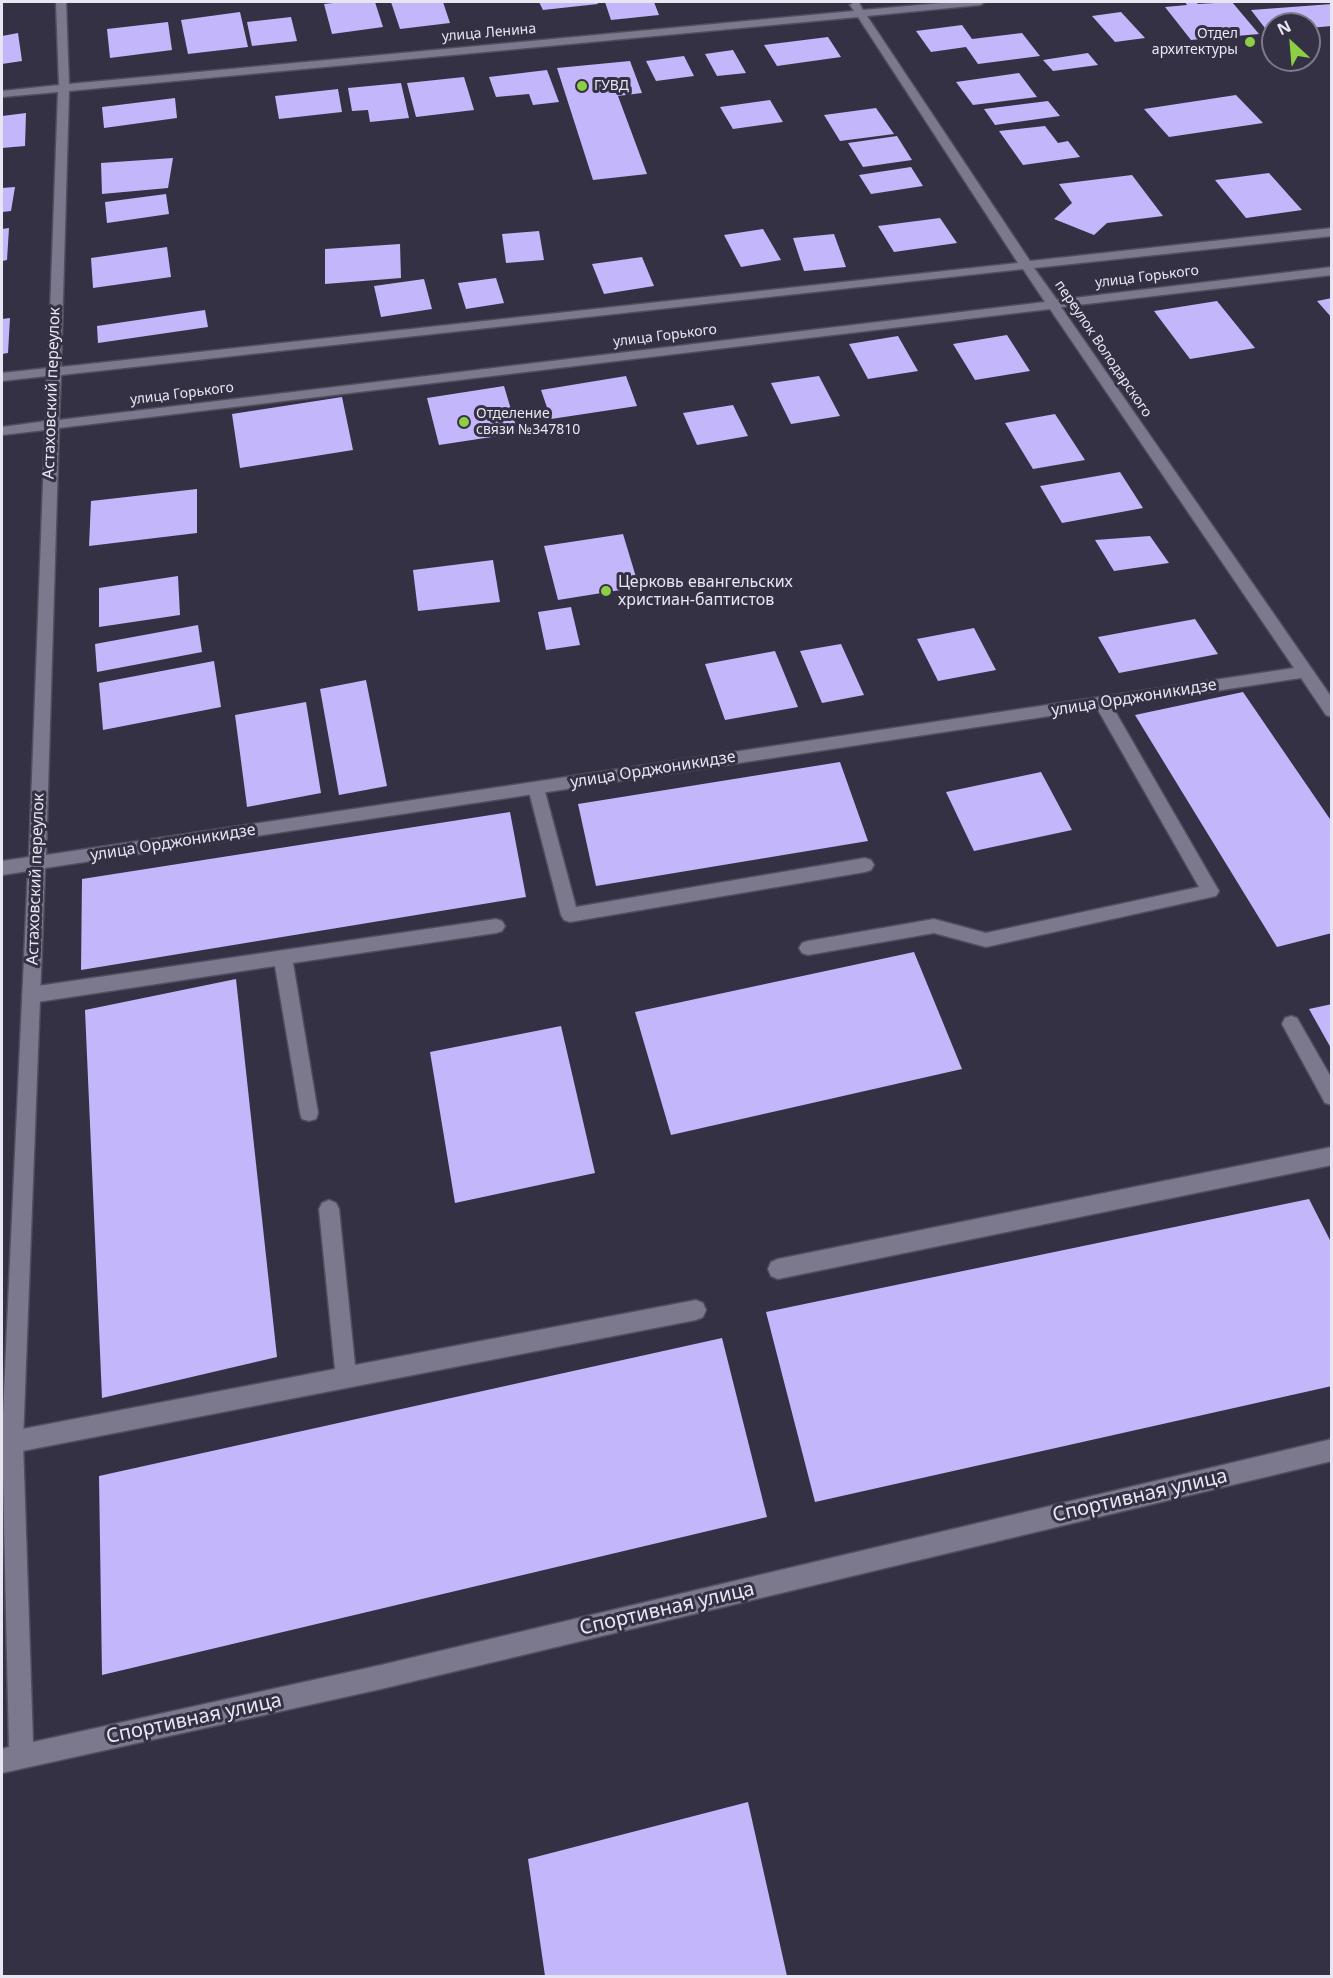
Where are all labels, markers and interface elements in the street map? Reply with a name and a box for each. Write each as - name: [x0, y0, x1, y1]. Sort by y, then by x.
- north arrow: [1261, 12, 1321, 72]
- text: N: [1273, 15, 1295, 40]
- street label: улица Ленина: [441, 21, 537, 45]
- place label: Отдел архитектуры: [1152, 26, 1238, 58]
- marker: Отдел архитектуры: [1243, 35, 1257, 49]
- place label: ГУВД: [594, 78, 629, 94]
- marker: ГУВД: [575, 79, 589, 93]
- street label: улица Горького: [1094, 262, 1200, 292]
- street label: переулок Володарского: [1051, 277, 1155, 421]
- street label: Астаховский переулок: [39, 307, 65, 479]
- street label: улица Горького: [612, 321, 718, 351]
- street label: улица Горького: [129, 379, 235, 409]
- place label: Отделение связи №347810: [476, 406, 580, 438]
- marker: Отделение связи №347810: [457, 415, 471, 429]
- place label: Церковь евангельских христиан-баптистов: [618, 572, 793, 610]
- marker: Церковь евангельских христиан-баптистов: [599, 584, 613, 598]
- street label: улица Орджоникидзе: [1050, 675, 1218, 721]
- street label: улица Орджоникидзе: [569, 747, 737, 793]
- street label: Астаховский переулок: [23, 793, 49, 965]
- street label: улица Орджоникидзе: [89, 820, 257, 866]
- street label: Спортивная улица: [1050, 1464, 1230, 1528]
- street label: Спортивная улица: [577, 1577, 757, 1641]
- street label: Спортивная улица: [104, 1689, 284, 1749]

